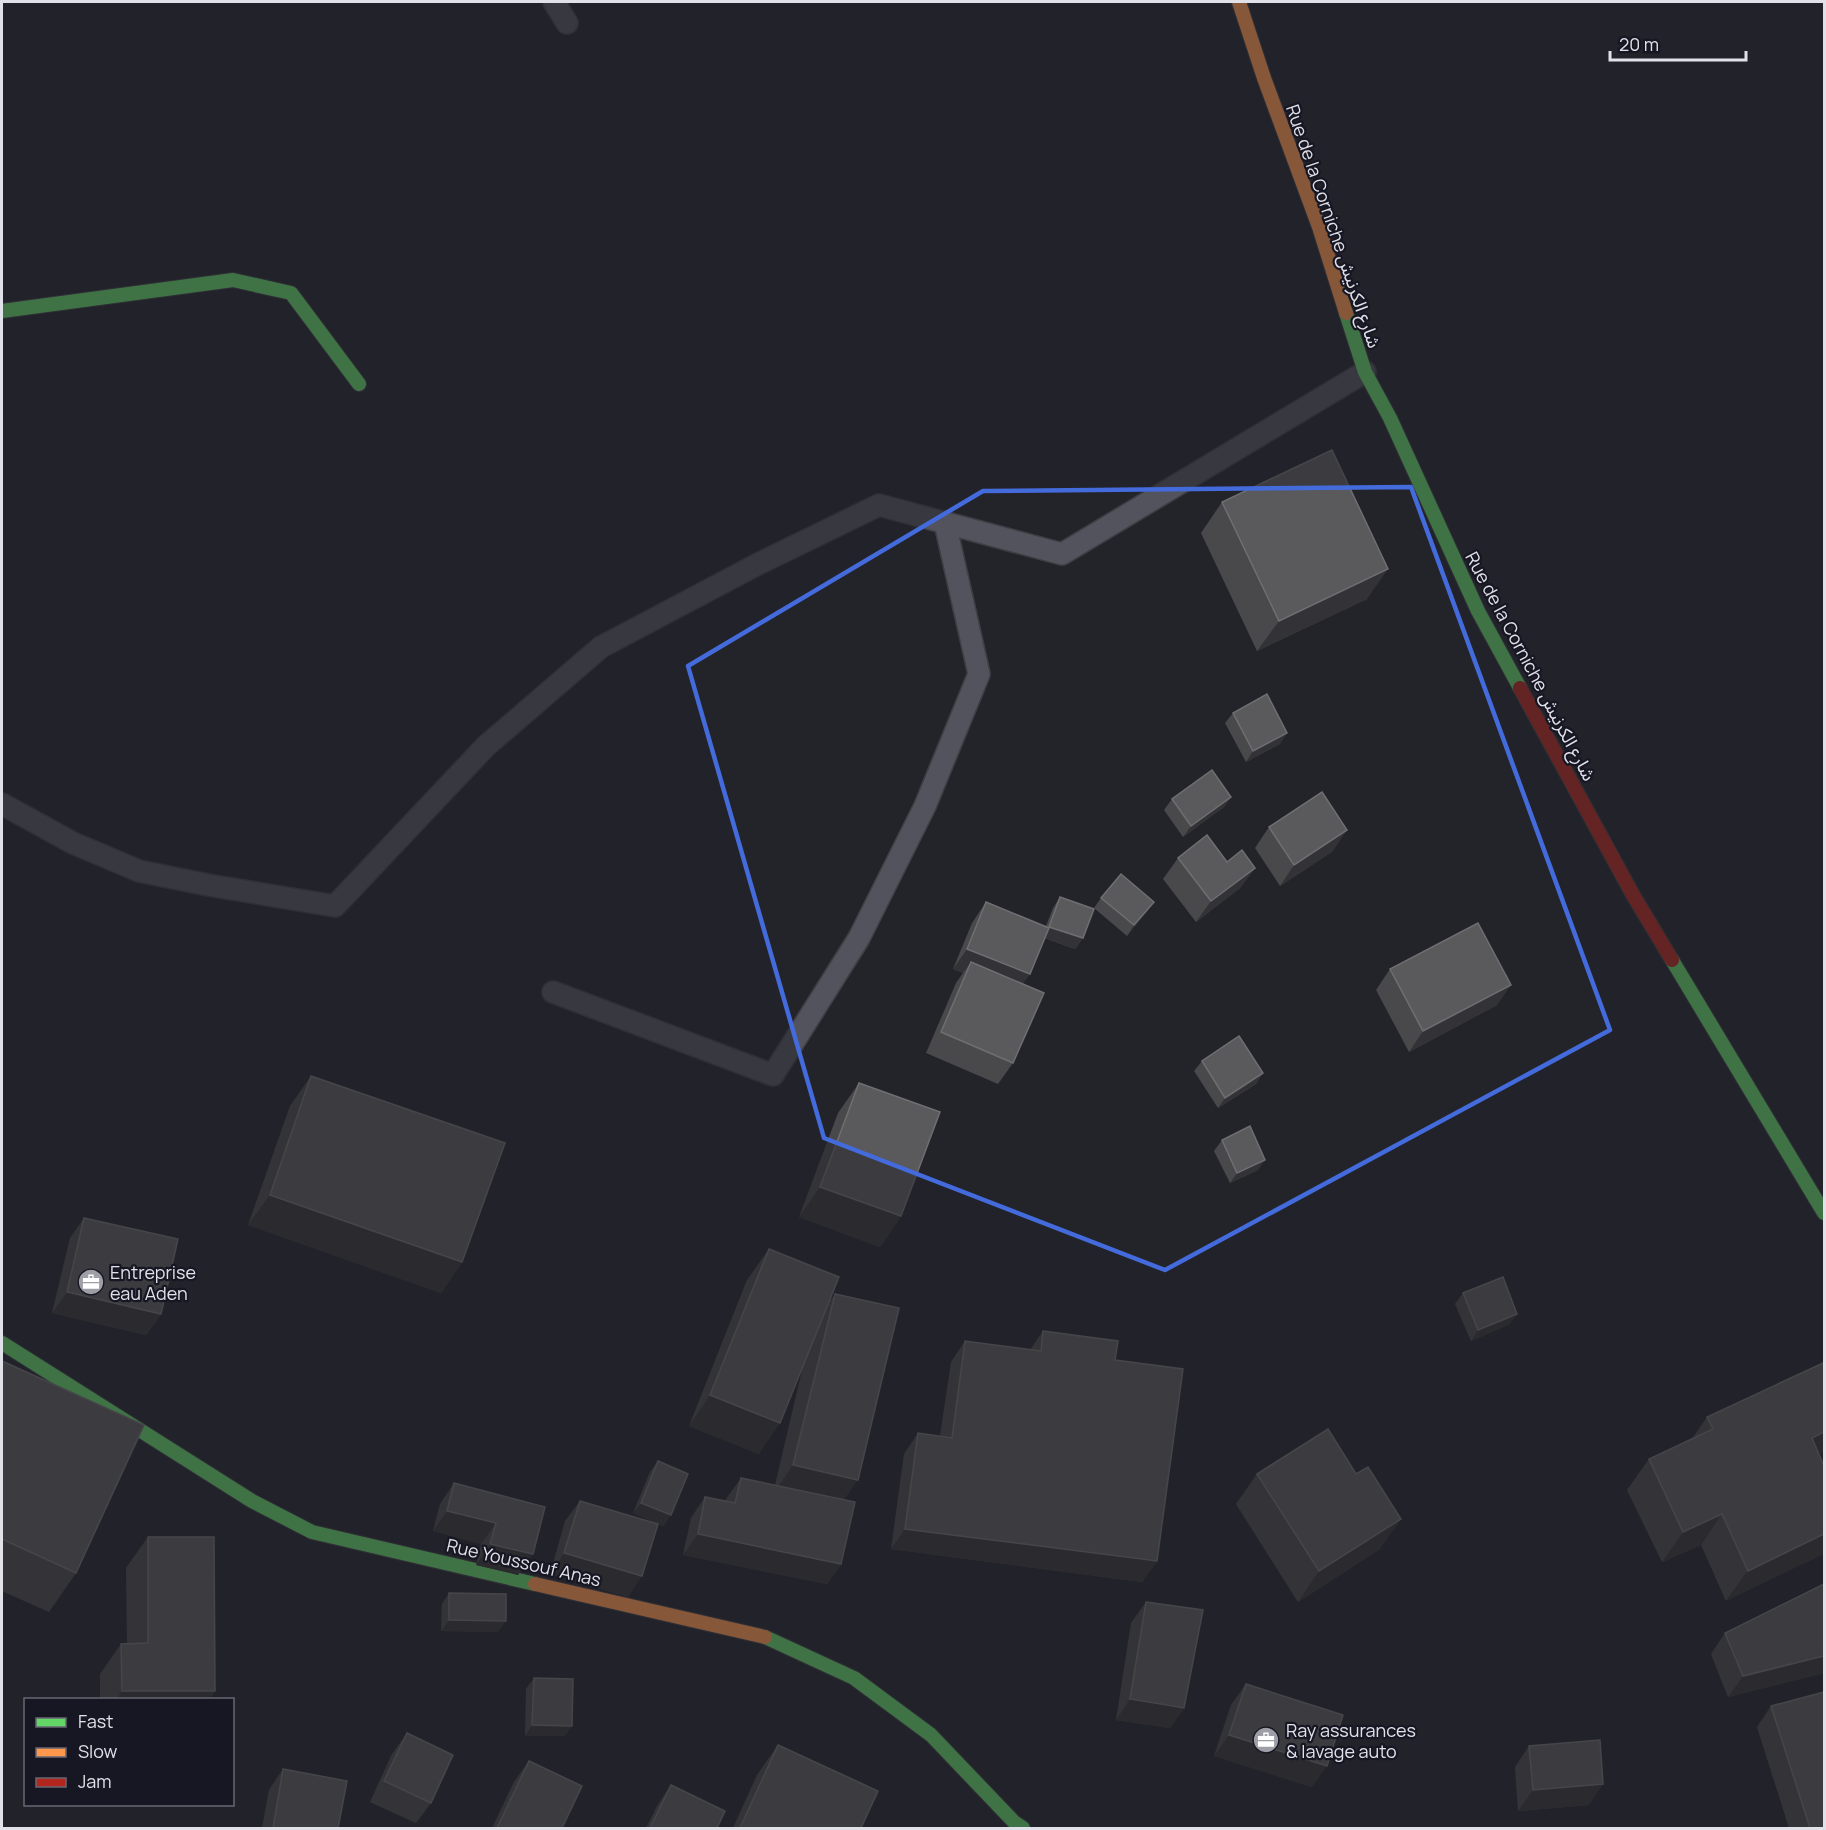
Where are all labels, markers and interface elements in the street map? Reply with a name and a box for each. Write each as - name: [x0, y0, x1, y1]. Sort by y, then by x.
- scale bar: [1610, 24, 1746, 62]
- text: 20 m: [1619, 32, 1659, 56]
- street label: Rue de la Corniche شارع الكرنيش: [1278, 101, 1387, 352]
- street label: Rue de la Corniche شارع الكرنيش: [1458, 547, 1602, 786]
- place label: Entreprise eau Aden: [110, 1260, 196, 1305]
- office icon: Entreprise eau Aden: [76, 1267, 106, 1297]
- street label: Rue Youssouf Anas: [444, 1533, 604, 1591]
- legend: [24, 1698, 234, 1806]
- text: Fast: [78, 1709, 113, 1733]
- place label: Ray assurances & lavage auto: [1286, 1718, 1416, 1763]
- office icon: Ray assurances & lavage auto: [1251, 1725, 1281, 1755]
- text: Slow: [78, 1739, 118, 1763]
- text: Jam: [78, 1769, 112, 1793]

